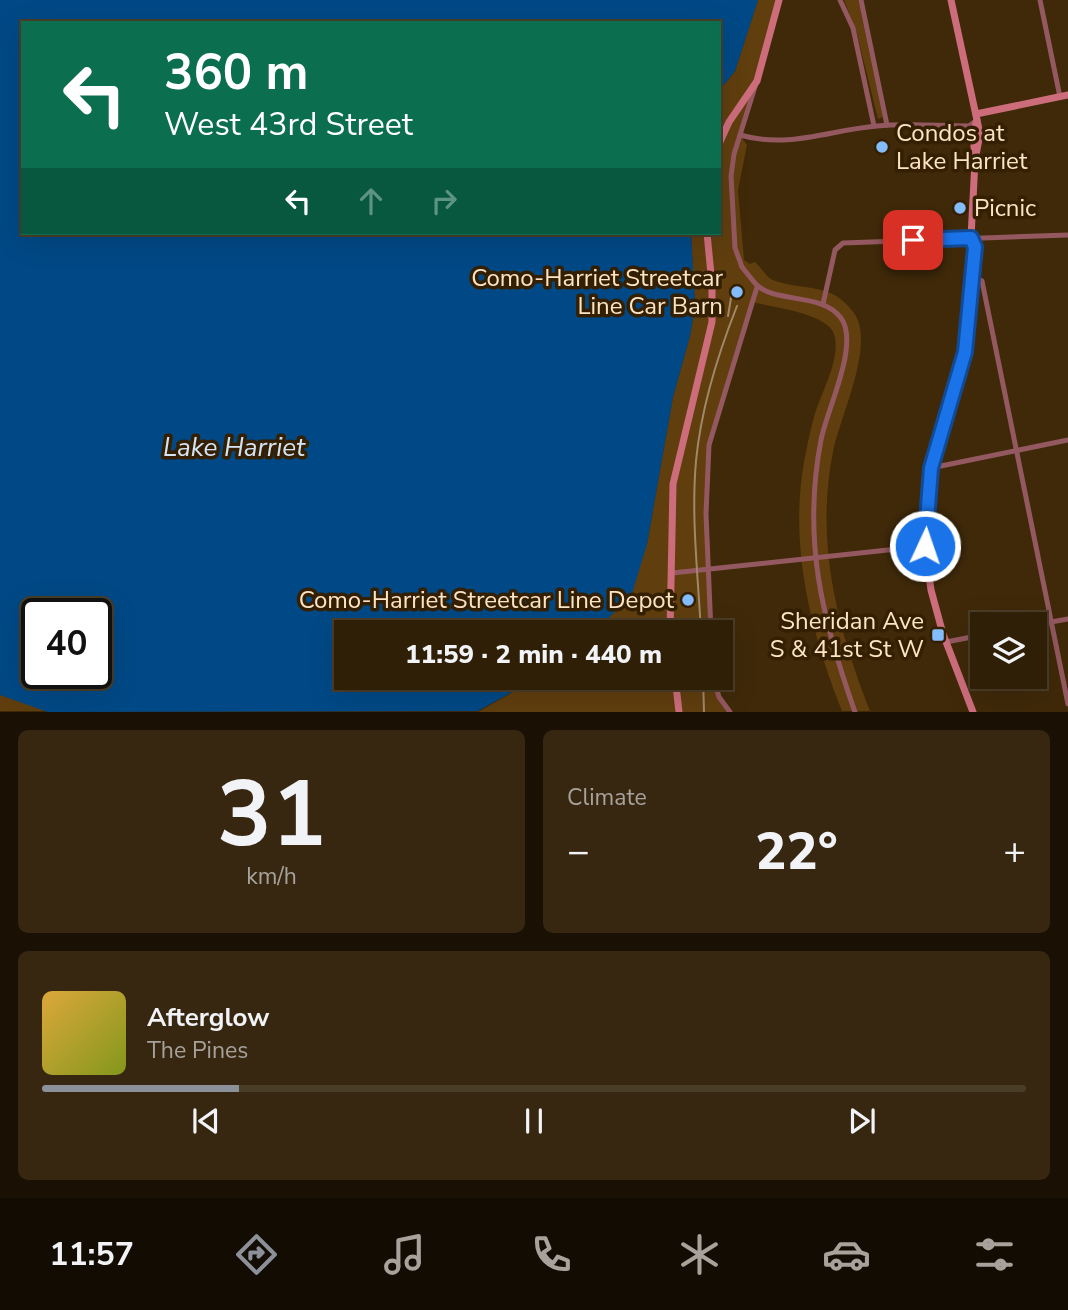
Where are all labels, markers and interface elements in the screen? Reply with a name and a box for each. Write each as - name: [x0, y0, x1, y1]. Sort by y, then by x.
- text: 360 m: [164, 39, 308, 106]
- icon: left: [49, 49, 140, 140]
- text: West 43rd Street: [164, 103, 413, 146]
- place label: Condos at Lake Harriet: [896, 117, 1028, 177]
- marker: Condos at Lake Harriet: [874, 139, 890, 155]
- icon: left: [279, 182, 317, 220]
- icon: ahead: [352, 182, 390, 220]
- icon: right: [425, 182, 463, 220]
- place label: Picnic: [974, 192, 1036, 224]
- marker: Picnic: [952, 200, 968, 216]
- pin: [883, 210, 943, 270]
- icon: arrive: [894, 221, 932, 259]
- place label: Como-Harriet Streetcar Line Car Barn: [471, 262, 723, 322]
- marker: Como-Harriet Streetcar Line Car Barn: [729, 284, 745, 300]
- water label: Lake Harriet: [163, 430, 306, 465]
- position arrow: [888, 509, 962, 583]
- place label: Como-Harriet Streetcar Line Depot: [299, 584, 675, 616]
- marker: Como-Harriet Streetcar Line Depot: [680, 592, 696, 608]
- speed limit sign: 40: [21, 598, 112, 689]
- place label: Sheridan Ave S & 41st St W: [770, 605, 924, 665]
- map controls: [970, 612, 1047, 689]
- button: layers: [970, 612, 1047, 689]
- marker: Sheridan Ave S & 41st St W: [930, 627, 946, 643]
- text: 11:59 · 2 min · 440 m: [405, 637, 662, 672]
- text: 31: [217, 753, 326, 877]
- text: Climate: [567, 782, 647, 813]
- text: 22°: [755, 816, 838, 887]
- text: −: [567, 826, 590, 877]
- text: +: [1003, 826, 1026, 877]
- text: km/h: [246, 861, 297, 892]
- text: Afterglow: [147, 1000, 270, 1035]
- text: The Pines: [147, 1035, 248, 1066]
- icon: previous: [187, 1102, 225, 1140]
- icon: pause: [515, 1102, 553, 1140]
- icon: next: [843, 1102, 881, 1140]
- icon: directions: [232, 1230, 281, 1279]
- icon: music: [380, 1230, 429, 1279]
- icon: phone: [527, 1230, 576, 1279]
- icon: climate: [675, 1230, 724, 1279]
- icon: car: [822, 1230, 871, 1279]
- icon: filters: [970, 1230, 1019, 1279]
- text: 11:57: [49, 1233, 134, 1276]

